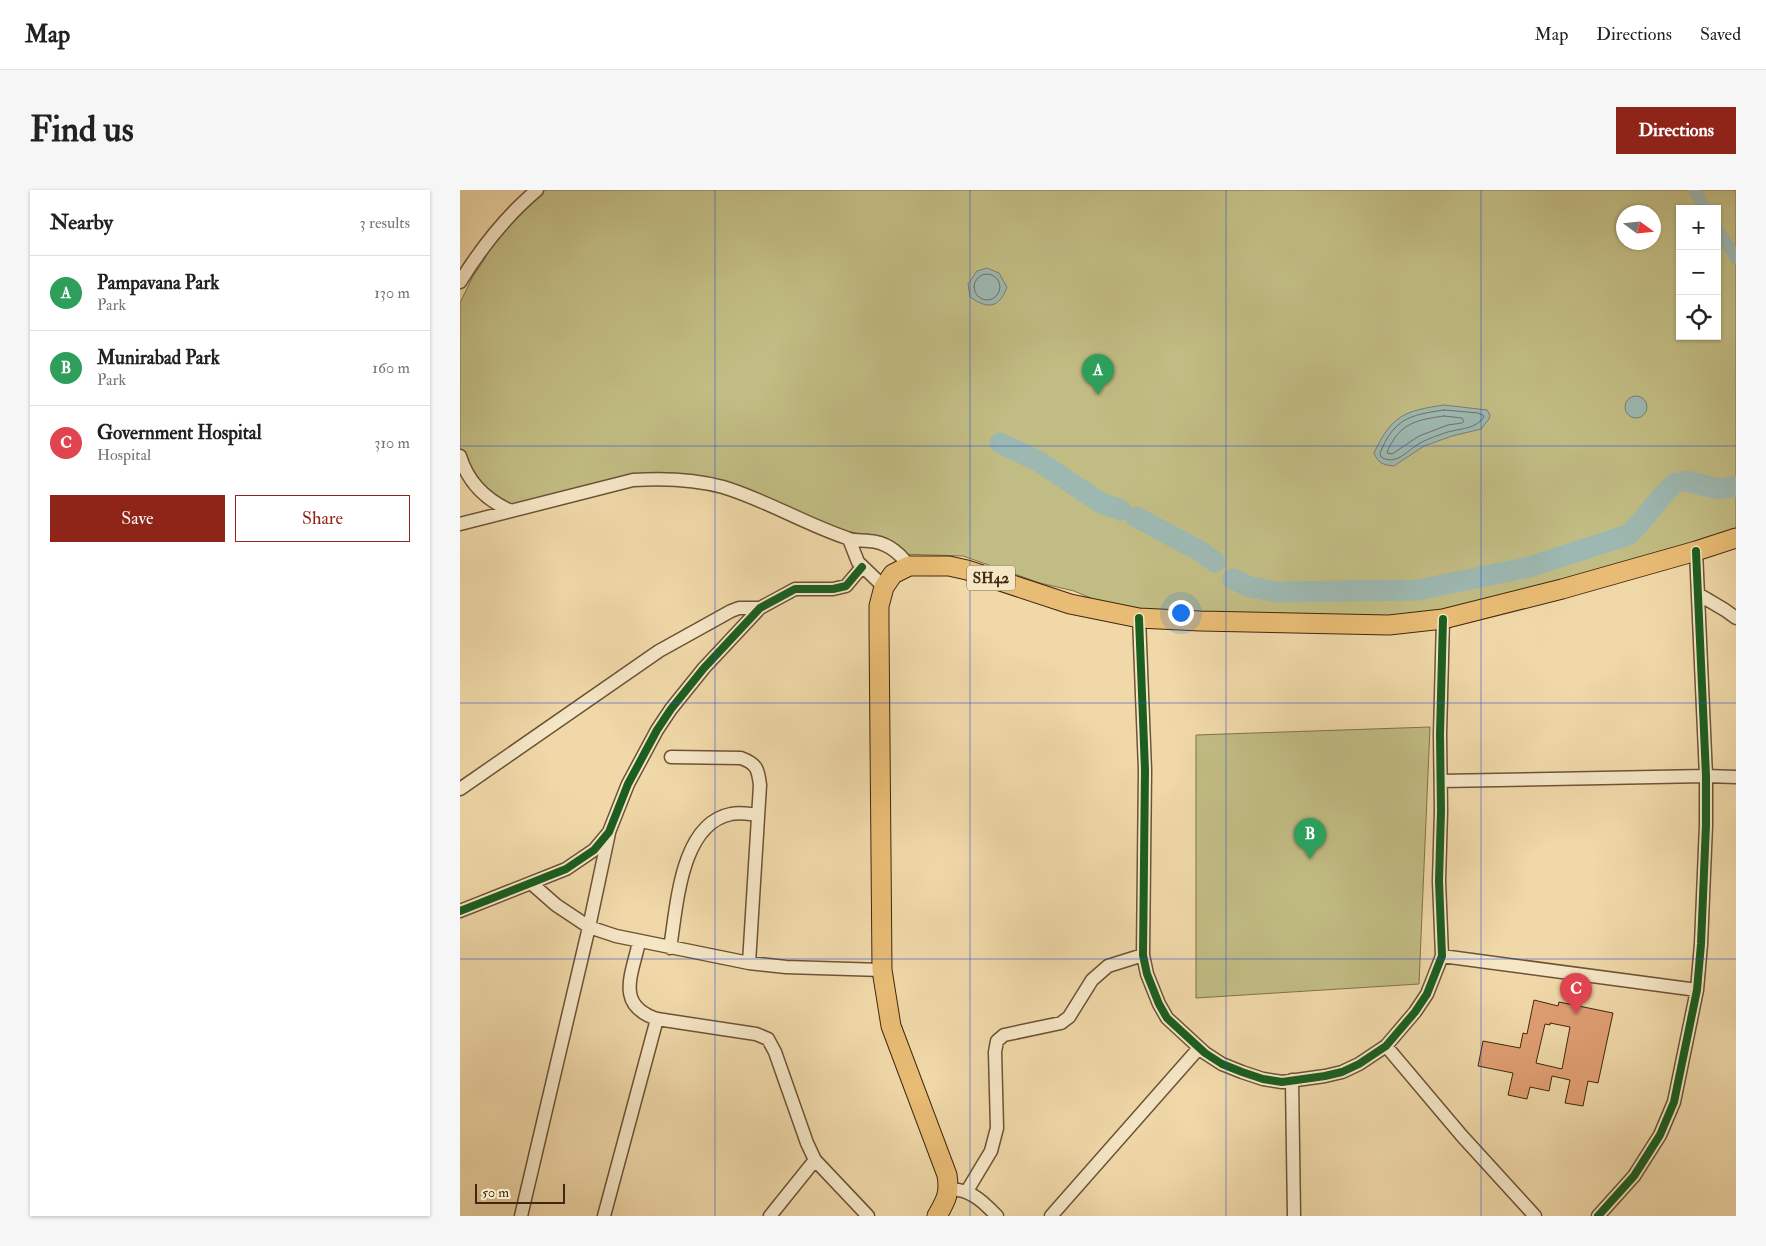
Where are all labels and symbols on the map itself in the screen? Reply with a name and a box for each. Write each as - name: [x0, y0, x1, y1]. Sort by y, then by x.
- north arrow: [1616, 205, 1661, 250]
- pin: A: [1082, 354, 1114, 395]
- road number: SH42: [967, 566, 1015, 590]
- your location: [1168, 600, 1194, 626]
- pin: B: [1294, 818, 1326, 859]
- pin: C: [1560, 973, 1592, 1014]
- scale bar: [475, 1181, 565, 1204]

